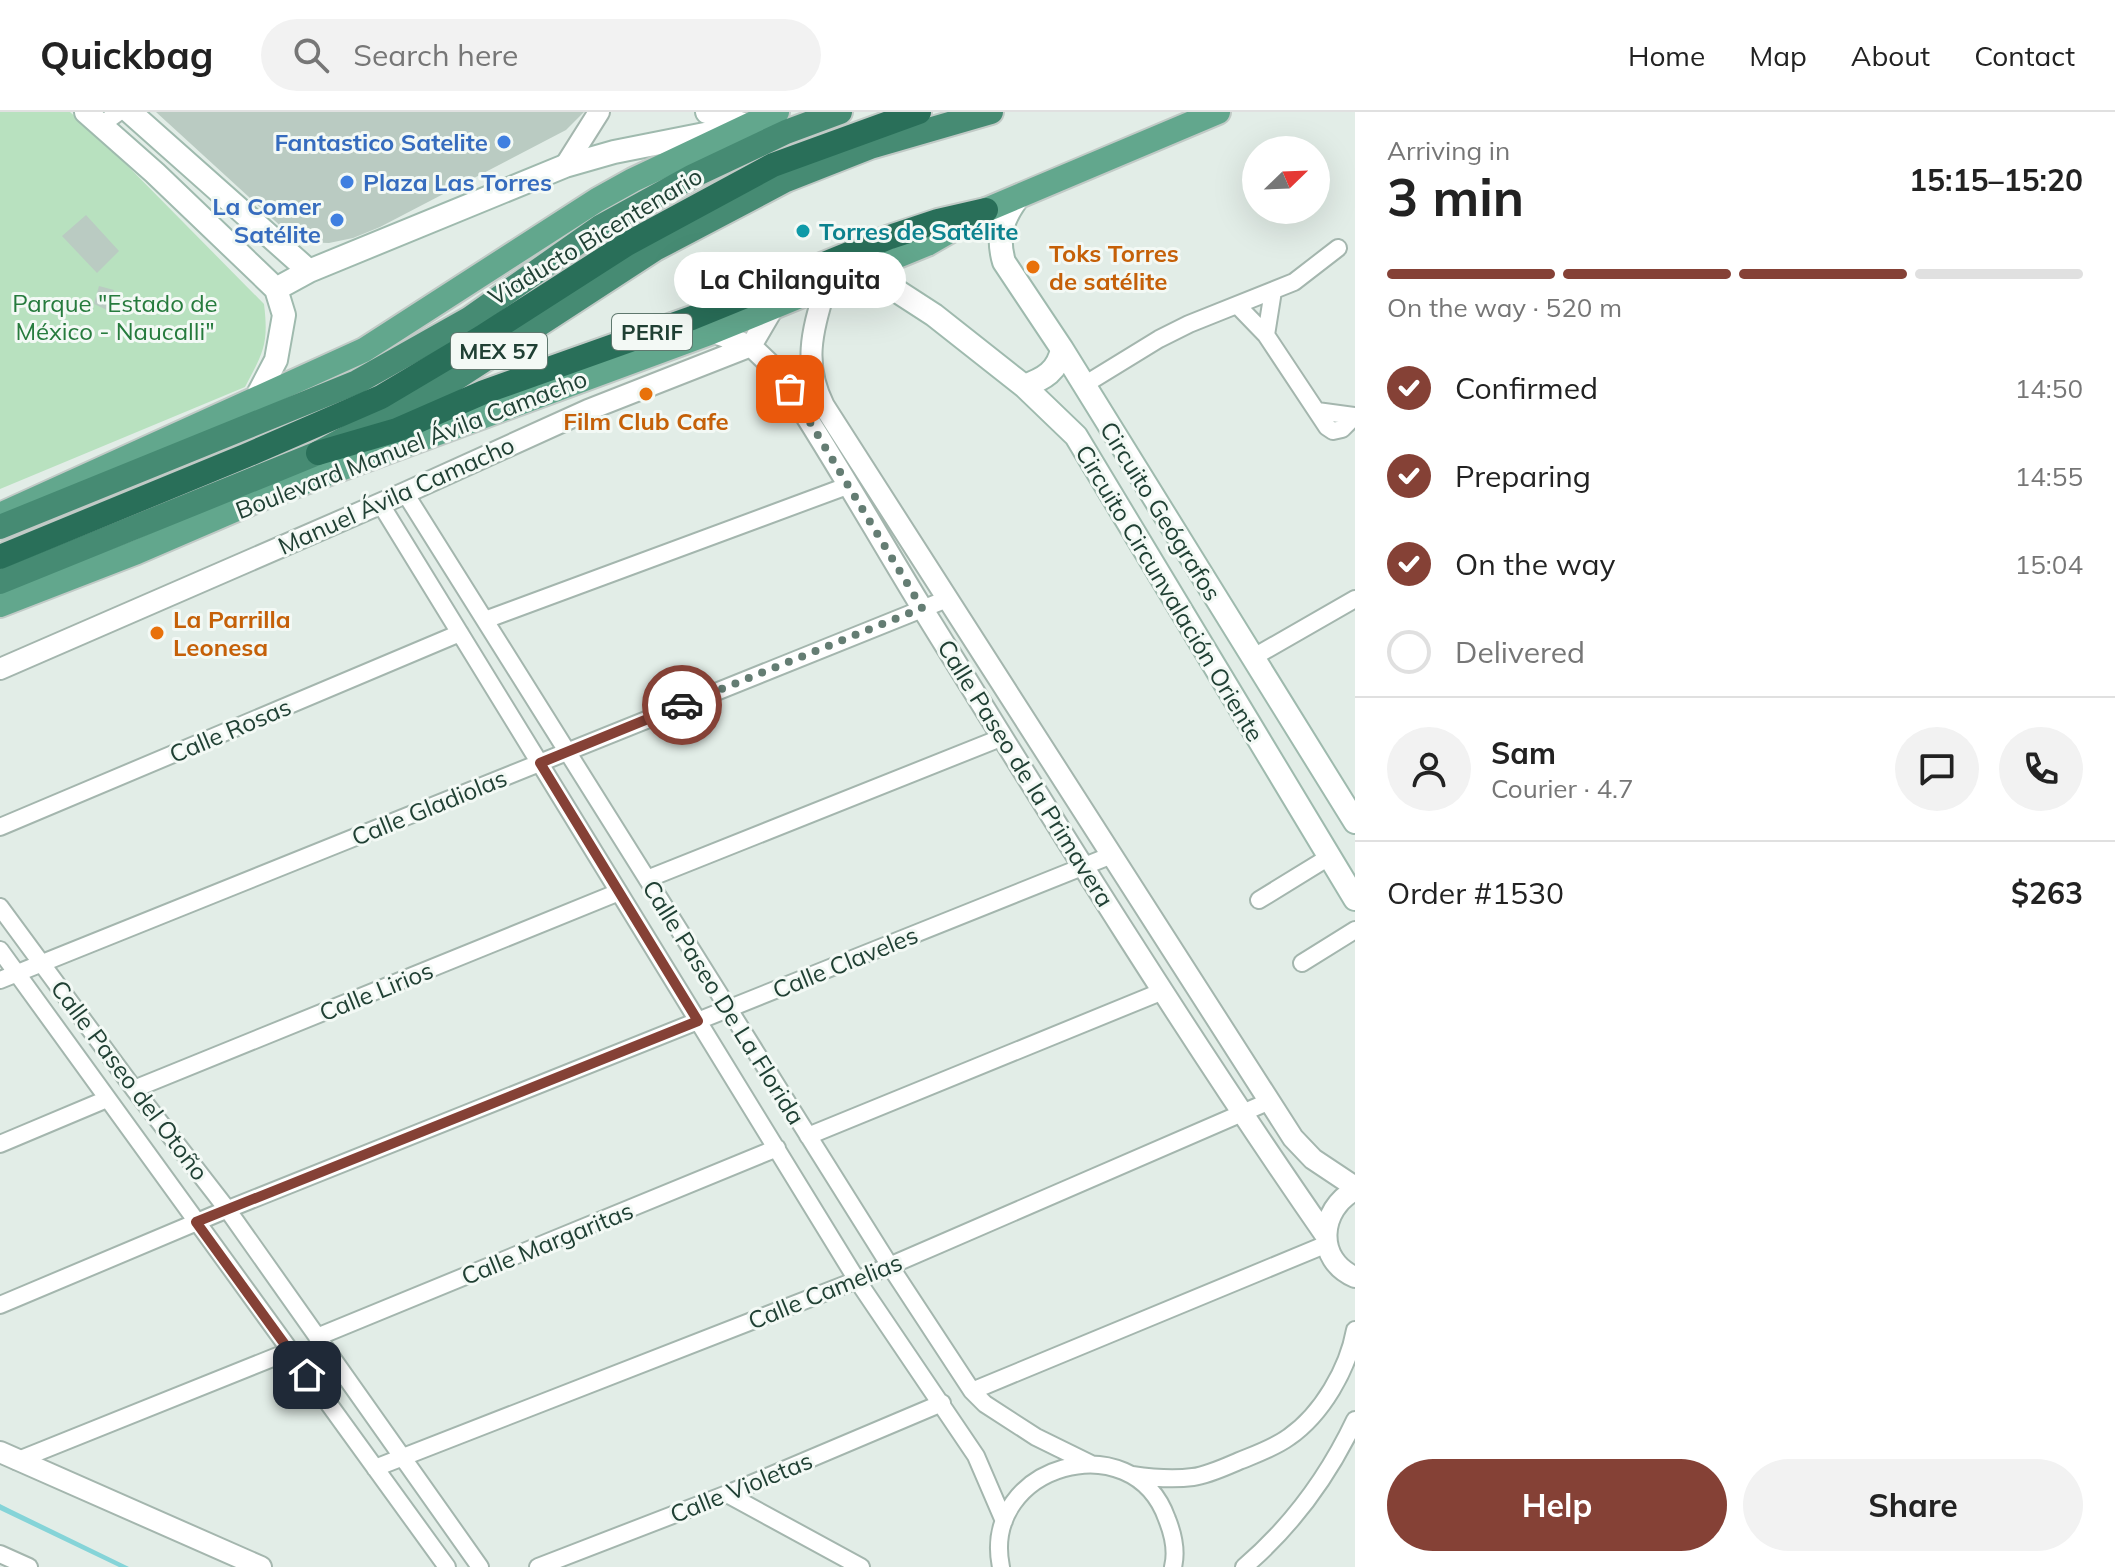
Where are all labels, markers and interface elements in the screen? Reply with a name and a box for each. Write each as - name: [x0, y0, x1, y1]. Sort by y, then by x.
- search box: [261, 19, 821, 91]
- text: Quickbag: [40, 31, 213, 79]
- icon: search: [289, 33, 333, 77]
- text: Search here: [353, 36, 518, 74]
- text: Home: [1628, 38, 1705, 73]
- text: Map: [1749, 38, 1807, 73]
- text: About: [1851, 38, 1930, 73]
- text: Contact: [1974, 38, 2075, 73]
- place label: Fantastico Satelite: [274, 127, 488, 157]
- marker: Fantastico Satelite: [495, 133, 513, 151]
- text: Arriving in: [1387, 134, 1510, 167]
- north arrow: [1242, 136, 1330, 224]
- map controls: [1242, 136, 1330, 224]
- street label: Viaducto Bicentenario: [483, 160, 707, 312]
- text: 15:15–15:20: [1909, 161, 2083, 199]
- text: 3 min: [1387, 164, 1524, 229]
- place label: Plaza Las Torres: [363, 167, 552, 197]
- marker: Plaza Las Torres: [338, 173, 356, 191]
- place label: La Comer Satélite: [212, 191, 322, 249]
- marker: La Comer Satélite: [328, 211, 346, 229]
- place label: Torres de Satélite: [819, 216, 1018, 246]
- marker: Torres de Satélite: [794, 222, 812, 240]
- place label: Toks Torres de satélite: [1049, 238, 1179, 296]
- callout: La Chilanguita: [674, 253, 906, 309]
- marker: Toks Torres de satélite: [1024, 258, 1042, 276]
- text: La Chilanguita: [699, 263, 881, 296]
- park label: Parque "Estado de México - Naucalli": [12, 288, 218, 346]
- text: On the way · 520 m: [1387, 291, 1622, 324]
- road number: PERIF: [612, 314, 692, 350]
- road number: MEX 57: [451, 333, 547, 369]
- pin: [756, 355, 824, 423]
- street label: Boulevard Manuel Ávila Camacho: [231, 364, 591, 524]
- icon: check: [1387, 366, 1431, 410]
- icon: bag: [768, 367, 812, 411]
- text: Confirmed: [1455, 369, 1598, 407]
- text: 14:50: [2015, 372, 2083, 405]
- marker: Film Club Cafe: [637, 385, 655, 403]
- place label: Film Club Cafe: [563, 406, 729, 436]
- street label: Circuito Geógrafos: [1094, 416, 1228, 606]
- street label: Manuel Ávila Camacho: [274, 430, 518, 560]
- street label: Circuito Circunvalación Oriente: [1069, 439, 1271, 747]
- icon: check: [1387, 454, 1431, 498]
- text: Preparing: [1455, 457, 1591, 495]
- text: 14:55: [2015, 460, 2083, 493]
- icon: check: [1387, 542, 1431, 586]
- text: On the way: [1455, 545, 1615, 583]
- text: 15:04: [2015, 548, 2083, 581]
- place label: La Parrilla Leonesa: [173, 604, 291, 662]
- marker: La Parrilla Leonesa: [148, 624, 166, 642]
- text: Delivered: [1455, 633, 1585, 671]
- street label: Calle Paseo de la Primavera: [931, 634, 1121, 912]
- courier: [642, 665, 722, 745]
- icon: car: [660, 683, 704, 727]
- street label: Calle Rosas: [165, 691, 295, 769]
- button: person: [1387, 727, 1471, 811]
- button: chat: [1895, 727, 1979, 811]
- button: phone: [1999, 727, 2083, 811]
- text: Sam: [1491, 734, 1556, 772]
- street label: Calle Gladiolas: [347, 762, 511, 852]
- text: Courier · 4.7: [1491, 772, 1634, 805]
- street label: Calle Paseo De La Florida: [636, 874, 812, 1130]
- text: Order #1530: [1387, 874, 1564, 912]
- text: $263: [2011, 874, 2083, 912]
- street label: Calle Claveles: [768, 919, 922, 1005]
- street label: Calle Lirios: [315, 955, 437, 1027]
- street label: Calle Paseo del Otoño: [45, 974, 215, 1186]
- street label: Calle Margaritas: [457, 1195, 637, 1291]
- street label: Calle Camelias: [744, 1246, 906, 1336]
- pin: [273, 1341, 341, 1409]
- icon: home: [285, 1353, 329, 1397]
- street label: Calle Violetas: [665, 1445, 817, 1529]
- button: Help: [1387, 1459, 1727, 1551]
- button: Share: [1743, 1459, 2083, 1551]

